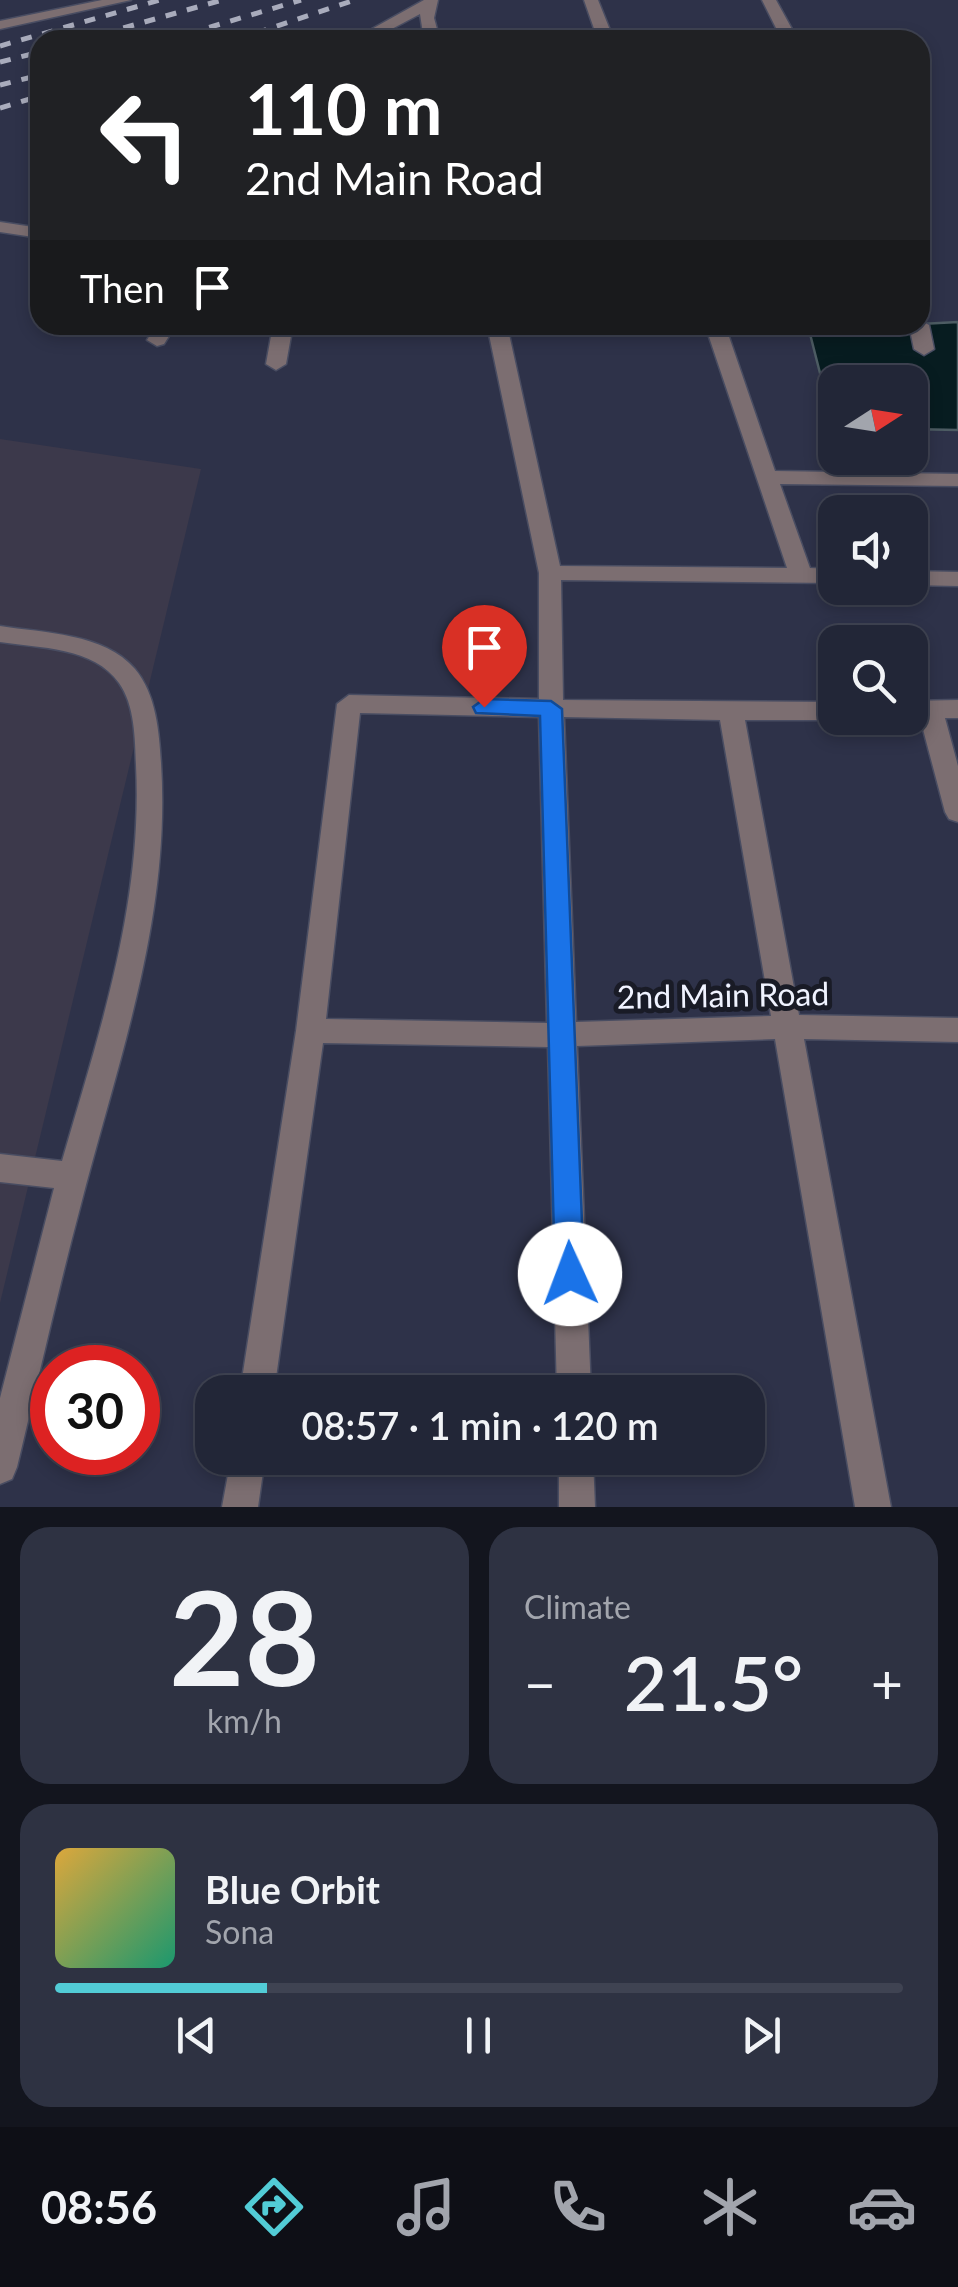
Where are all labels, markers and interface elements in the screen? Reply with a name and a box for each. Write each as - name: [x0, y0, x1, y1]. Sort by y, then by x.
- text: 110 m: [245, 66, 442, 150]
- icon: left: [80, 70, 210, 200]
- text: 2nd Main Road: [245, 151, 544, 205]
- icon: arrive: [185, 260, 240, 315]
- text: Then: [80, 265, 165, 311]
- north arrow: [818, 365, 928, 475]
- map controls: [818, 365, 928, 735]
- button: sound: [818, 495, 928, 605]
- pin: [442, 605, 527, 708]
- icon: arrive: [457, 620, 512, 675]
- button: search: [818, 625, 928, 735]
- street label: 2nd Main Road: [616, 973, 829, 1016]
- position arrow: [518, 1222, 622, 1326]
- speed limit sign: 30: [30, 1345, 160, 1475]
- text: 08:57 · 1 min · 120 m: [302, 1402, 658, 1448]
- text: 28: [169, 1558, 320, 1714]
- text: Climate: [524, 1587, 631, 1626]
- text: 21.5°: [624, 1637, 803, 1727]
- text: −: [524, 1650, 556, 1716]
- text: +: [871, 1650, 903, 1716]
- text: km/h: [207, 1701, 282, 1740]
- text: Blue Orbit: [205, 1866, 380, 1912]
- text: Sona: [205, 1912, 274, 1951]
- icon: previous: [169, 2008, 224, 2063]
- icon: pause: [451, 2008, 506, 2063]
- icon: next: [734, 2008, 789, 2063]
- icon: directions: [239, 2172, 309, 2242]
- icon: music: [391, 2172, 461, 2242]
- icon: phone: [543, 2172, 613, 2242]
- icon: climate: [695, 2172, 765, 2242]
- icon: car: [847, 2172, 917, 2242]
- text: 08:56: [41, 2180, 157, 2234]

